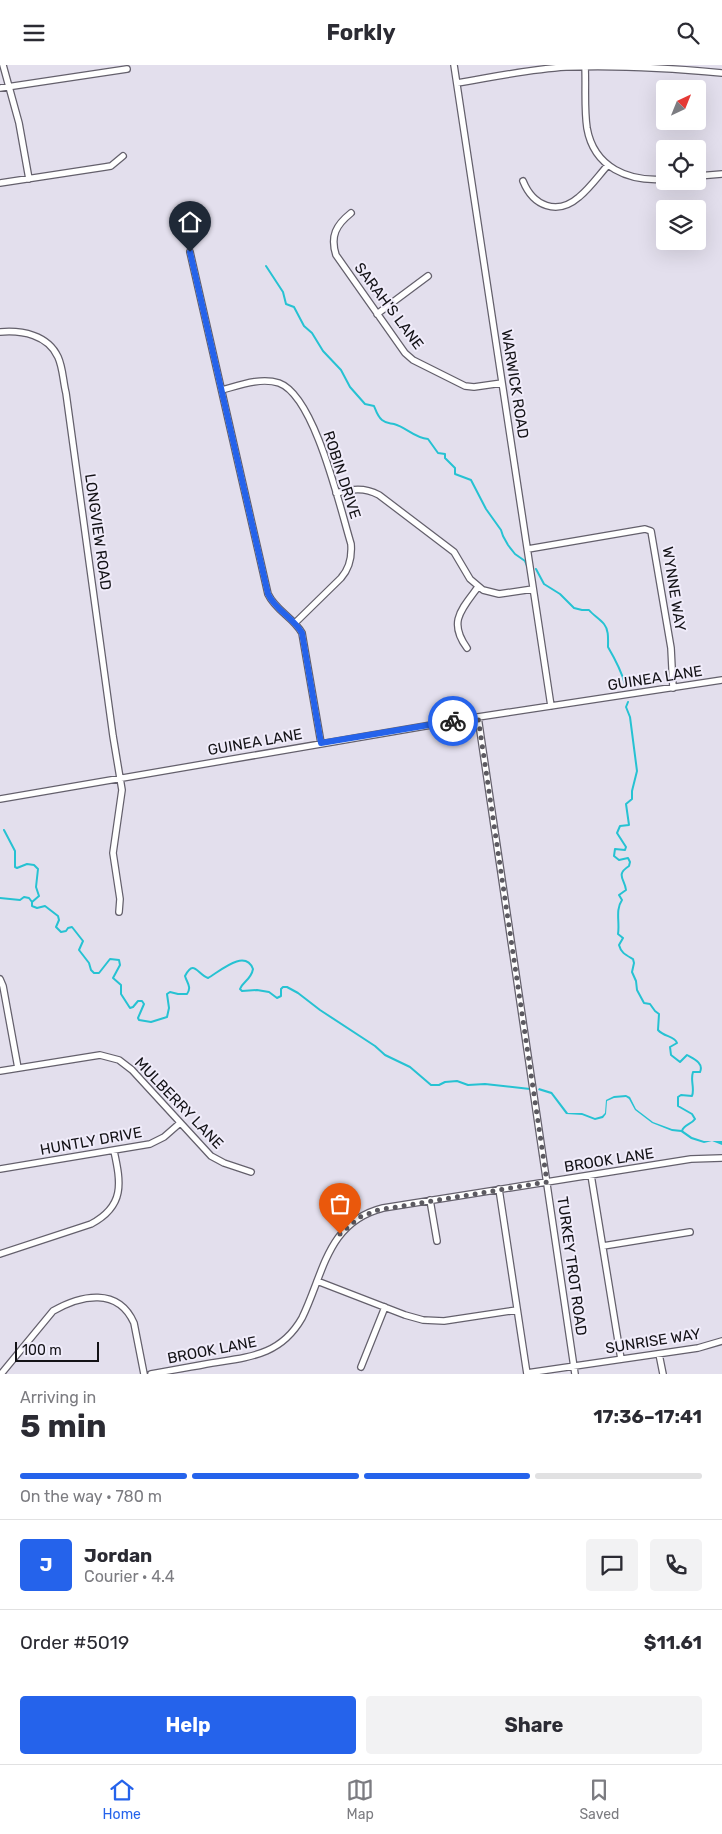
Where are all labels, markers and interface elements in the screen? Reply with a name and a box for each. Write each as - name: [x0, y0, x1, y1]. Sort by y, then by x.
- icon: menu: [20, 19, 48, 47]
- text: Forkly: [326, 19, 396, 46]
- icon: search: [674, 19, 702, 47]
- north arrow: [656, 80, 706, 130]
- map controls: [656, 80, 706, 250]
- button: locate: [656, 140, 706, 190]
- button: layers: [656, 200, 706, 250]
- pin: [169, 201, 211, 252]
- icon: home: [176, 208, 204, 236]
- street label: SARAH'S LANE: [350, 259, 428, 353]
- street label: WARWICK ROAD: [497, 328, 533, 440]
- street label: ROBIN DRIVE: [319, 429, 365, 521]
- street label: LONGVIEW ROAD: [81, 473, 115, 591]
- street label: WYNNE WAY: [658, 545, 690, 633]
- street label: GUINEA LANE: [606, 662, 704, 694]
- courier: [428, 696, 478, 746]
- icon: bike: [439, 707, 467, 735]
- street label: GUINEA LANE: [206, 725, 304, 759]
- street label: MULBERRY LANE: [131, 1054, 227, 1152]
- street label: HUNTLY DRIVE: [39, 1123, 143, 1159]
- street label: BROOK LANE: [563, 1144, 655, 1176]
- pin: [319, 1183, 361, 1234]
- icon: bag: [326, 1190, 354, 1218]
- street label: TURKEY TROT ROAD: [553, 1195, 591, 1337]
- street label: SUNRISE WAY: [604, 1325, 702, 1357]
- street label: BROOK LANE: [166, 1333, 258, 1367]
- scale bar: [15, 1339, 99, 1362]
- text: 100 m: [22, 1342, 62, 1359]
- text: Arriving in: [20, 1388, 96, 1407]
- text: 17:36–17:41: [593, 1405, 702, 1428]
- text: 5 min: [20, 1407, 107, 1445]
- text: On the way · 780 m: [20, 1487, 162, 1506]
- button: chat: [586, 1539, 638, 1591]
- button: phone: [650, 1539, 702, 1591]
- text: Jordan: [84, 1544, 152, 1567]
- text: J: [40, 1553, 52, 1576]
- text: Courier · 4.4: [84, 1567, 175, 1586]
- text: Order #5019: [20, 1631, 129, 1654]
- text: $11.61: [644, 1631, 702, 1654]
- button: Help: [20, 1696, 356, 1754]
- button: Share: [366, 1696, 702, 1754]
- tab: Home: [103, 1776, 141, 1823]
- tab: Map: [346, 1776, 374, 1823]
- tab: Saved: [579, 1776, 619, 1823]

